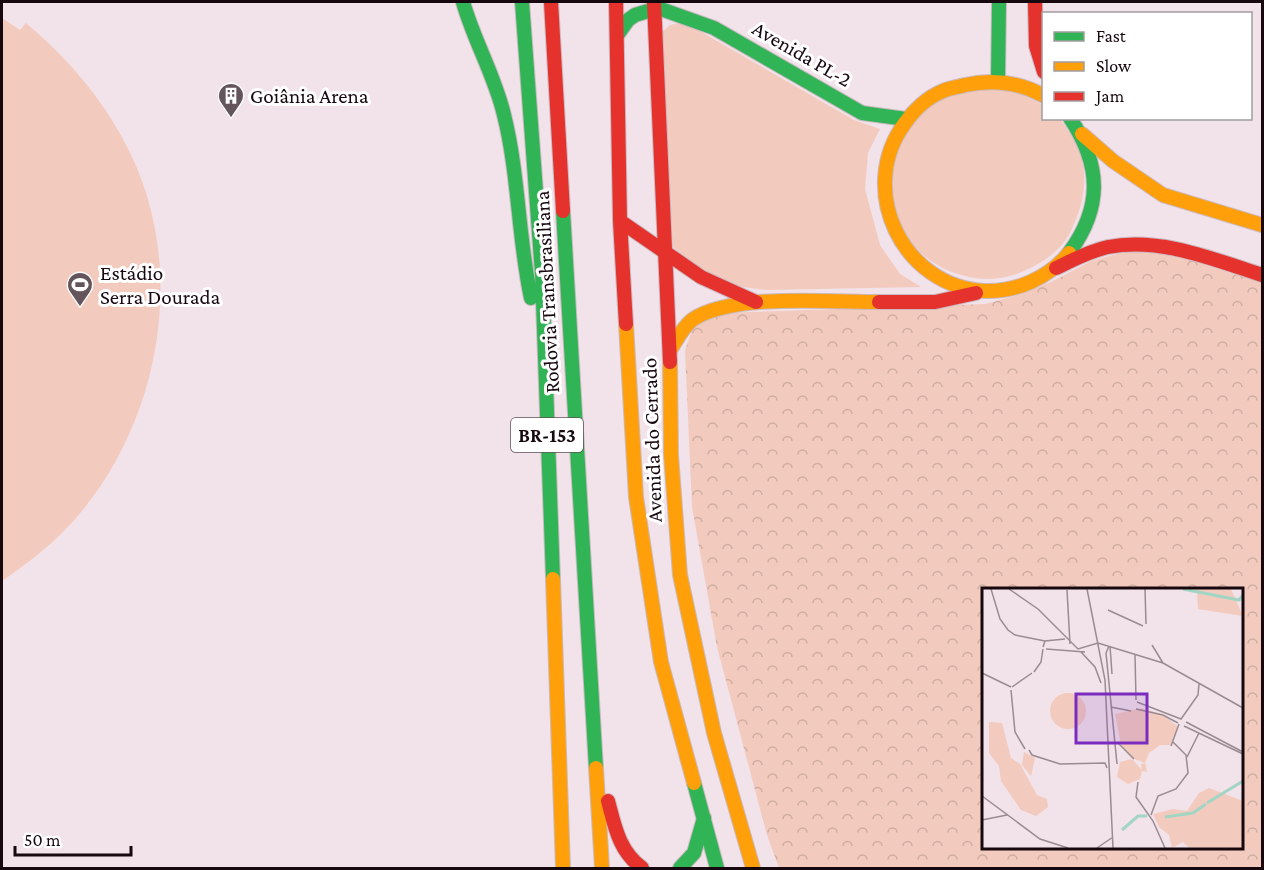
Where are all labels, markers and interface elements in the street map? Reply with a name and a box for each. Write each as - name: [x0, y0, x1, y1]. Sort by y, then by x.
- legend: [1042, 12, 1252, 120]
- street label: Avenida PL-2: [748, 16, 856, 92]
- text: Fast: [1096, 26, 1127, 46]
- text: Slow: [1096, 56, 1132, 76]
- building icon: Goiânia Arena: [216, 81, 246, 119]
- place label: Goiânia Arena: [250, 84, 369, 108]
- text: Jam: [1094, 86, 1125, 106]
- street label: Rodovia Transbrasiliana: [530, 190, 564, 394]
- place label: Estádio Serra Dourada: [100, 261, 221, 309]
- sports icon: Estádio Serra Dourada: [65, 270, 95, 308]
- street label: Avenida do Cerrado: [637, 357, 667, 523]
- road number: BR-153: [511, 418, 583, 452]
- inset map: [982, 588, 1243, 849]
- scale bar: [15, 819, 130, 857]
- text: 50 m: [24, 830, 61, 850]

